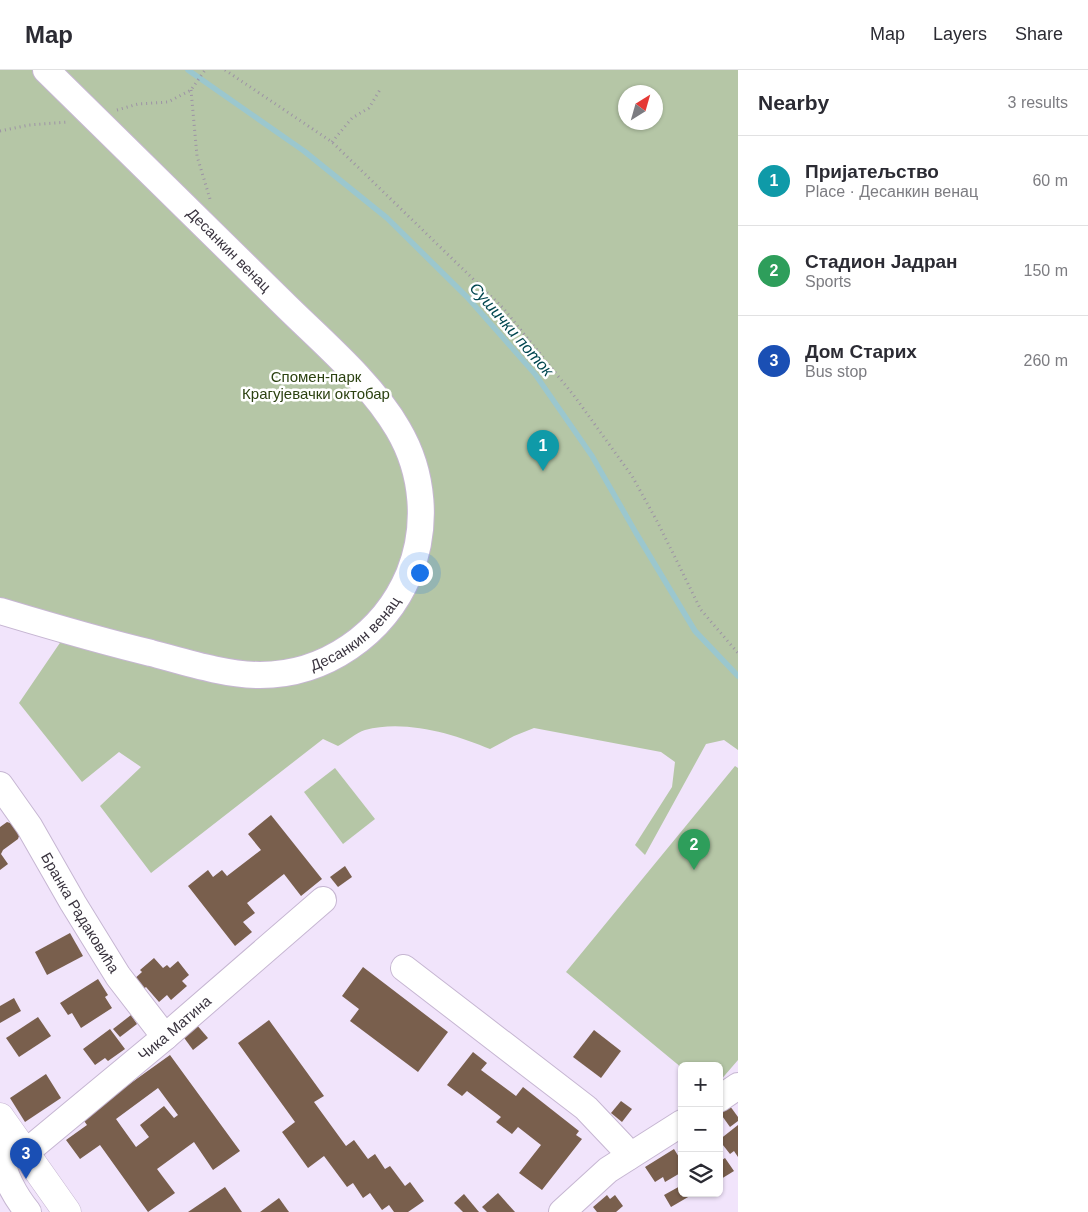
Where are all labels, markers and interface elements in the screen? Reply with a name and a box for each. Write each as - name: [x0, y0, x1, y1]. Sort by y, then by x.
- text: Map: [25, 21, 73, 48]
- text: Map: [870, 24, 905, 44]
- text: Layers: [933, 24, 987, 44]
- text: Share: [1015, 24, 1063, 44]
- north arrow: [618, 85, 663, 130]
- text: Nearby: [758, 91, 829, 114]
- text: 3 results: [1008, 94, 1068, 111]
- text: Пријатељство: [805, 161, 939, 182]
- text: 1: [770, 172, 778, 189]
- text: 60 m: [1032, 172, 1068, 189]
- text: Place · Десанкин венац: [805, 183, 978, 200]
- street label: Десанкин венац: [184, 204, 275, 295]
- text: Стадион Јадран: [805, 251, 958, 272]
- text: 2: [770, 262, 778, 279]
- text: 150 m: [1024, 262, 1068, 279]
- text: Sports: [805, 273, 851, 290]
- water label: Сушички поток: [466, 279, 558, 381]
- text: Дом Старих: [805, 341, 917, 362]
- text: 3: [770, 352, 778, 369]
- text: 260 m: [1024, 352, 1068, 369]
- text: Bus stop: [805, 363, 867, 380]
- park label: Спомен-парк Крагујевачки октобар: [242, 368, 390, 402]
- pin: 1: [527, 430, 559, 471]
- your location: [407, 560, 433, 586]
- street label: Десанкин венац: [308, 593, 403, 674]
- pin: 2: [678, 829, 710, 870]
- street label: Бранка Радаковића: [38, 849, 123, 977]
- street label: Чика Матина: [135, 992, 215, 1064]
- map controls: [678, 1062, 723, 1197]
- button: +: [678, 1062, 723, 1107]
- button: −: [678, 1107, 723, 1152]
- pin: 3: [10, 1138, 42, 1179]
- button: layers: [678, 1152, 723, 1197]

